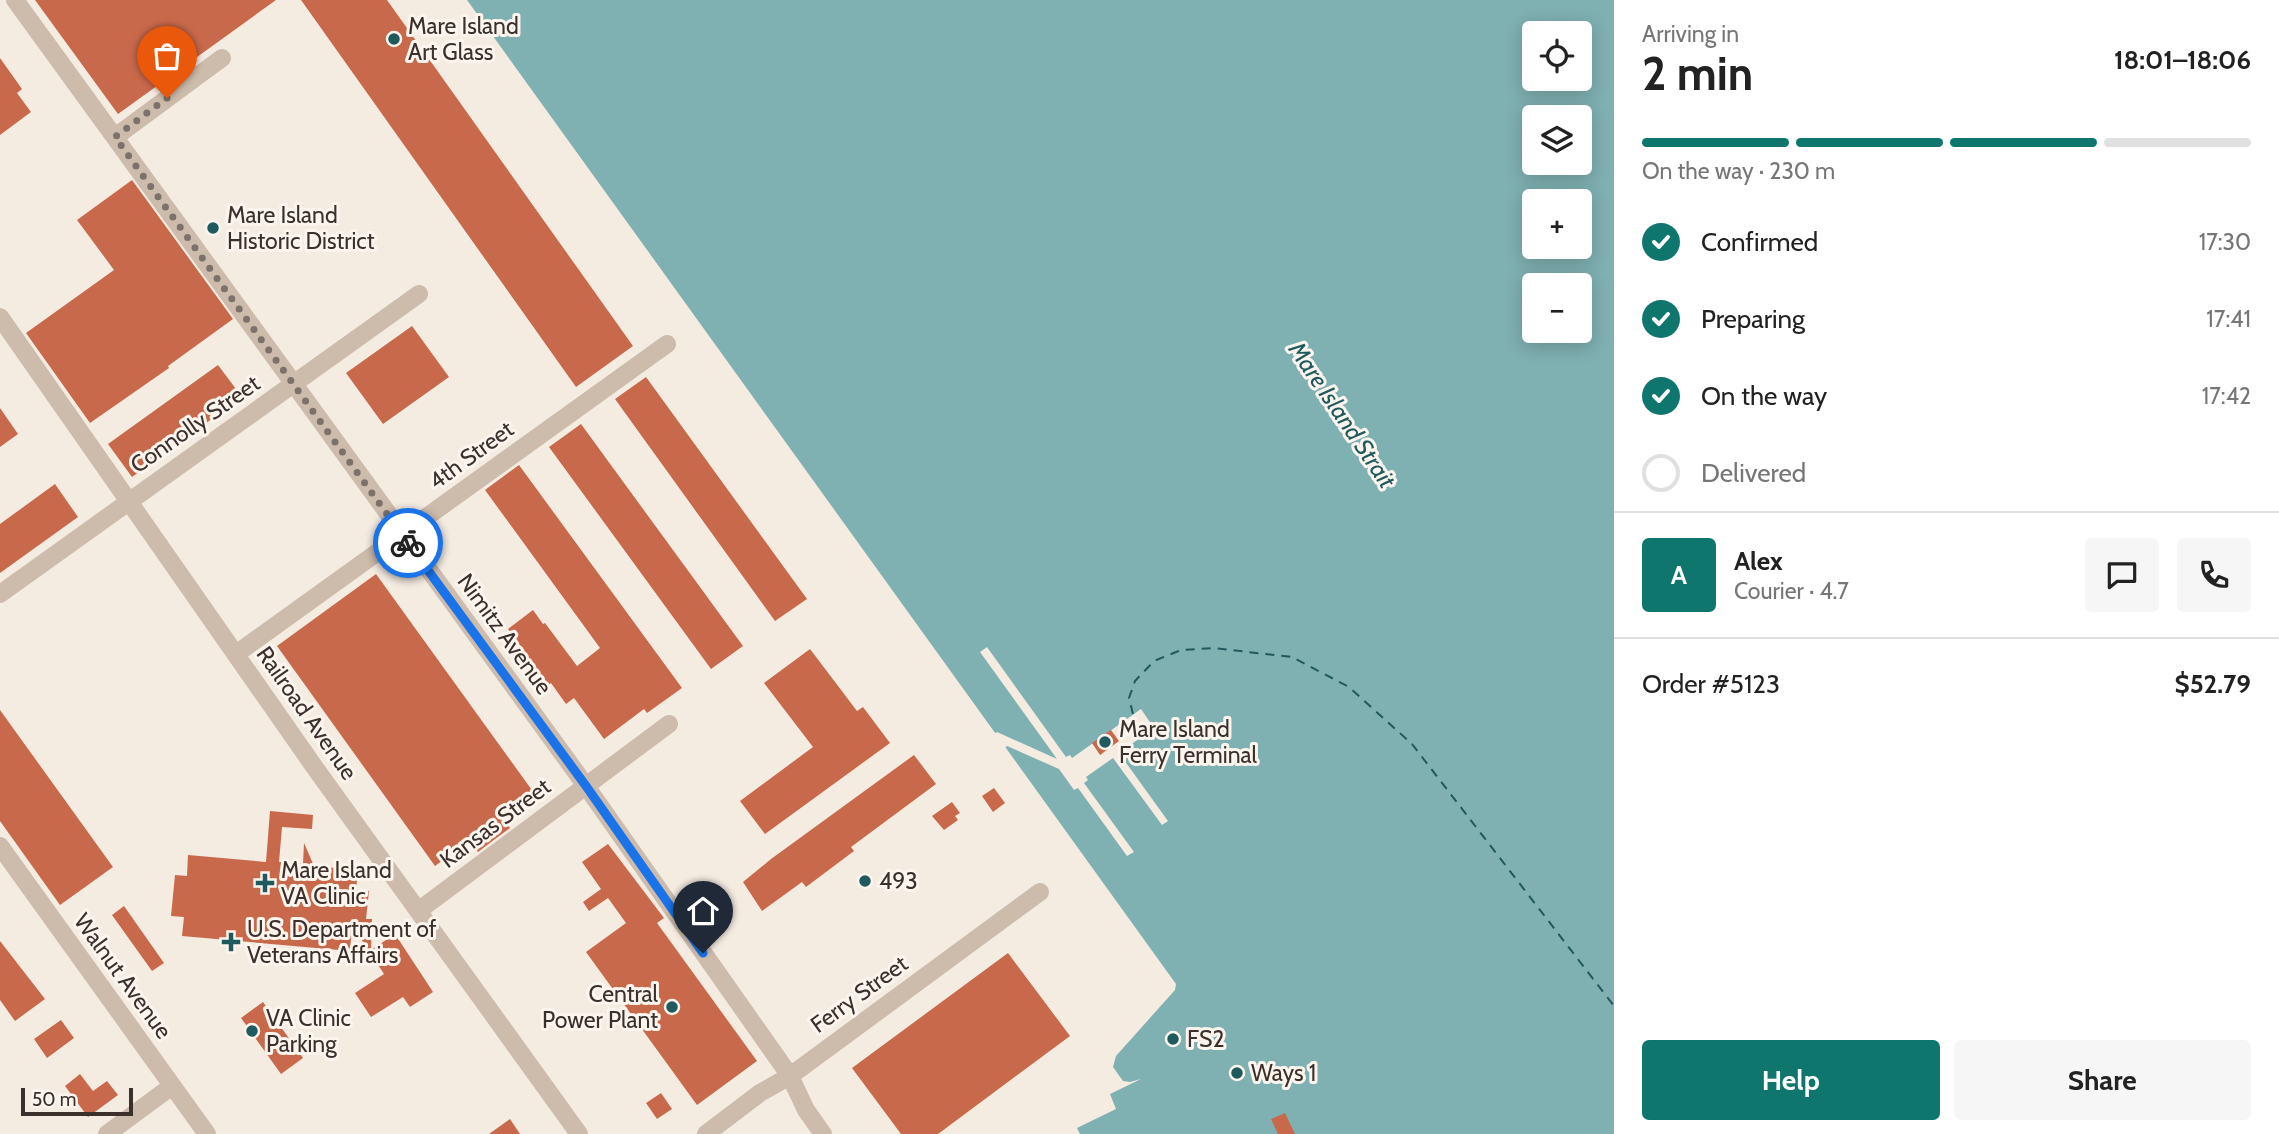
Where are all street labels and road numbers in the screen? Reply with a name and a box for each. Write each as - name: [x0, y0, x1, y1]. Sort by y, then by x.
- street label: Connolly Street: [125, 369, 265, 479]
- street label: 4th Street: [423, 415, 519, 495]
- street label: Nimitz Avenue: [452, 568, 558, 700]
- street label: Railroad Avenue: [251, 641, 364, 785]
- street label: Kansas Street: [434, 772, 556, 874]
- street label: Walnut Avenue: [68, 908, 178, 1044]
- street label: Ferry Street: [805, 949, 913, 1039]

